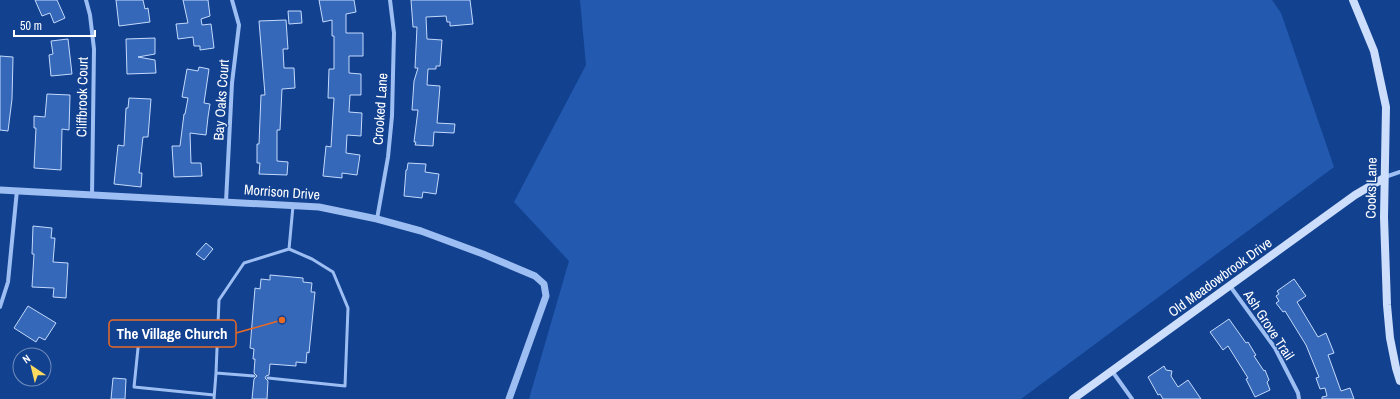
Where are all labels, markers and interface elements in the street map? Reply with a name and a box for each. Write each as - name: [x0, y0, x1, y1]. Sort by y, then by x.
- scale bar: [14, 12, 95, 38]
- text: 50 m: [20, 18, 42, 34]
- street label: Cliffbrook Court: [72, 57, 92, 137]
- street label: Bay Oaks Court: [209, 59, 233, 141]
- street label: Crooked Lane: [369, 72, 391, 146]
- street label: Cooks Lane: [1361, 157, 1381, 219]
- street label: Morrison Drive: [244, 180, 320, 204]
- street label: Old Meadowbrook Drive: [1165, 233, 1275, 321]
- street label: Ash Grove Trail: [1239, 286, 1298, 363]
- callout: The Village Church: [109, 320, 236, 347]
- text: The Village Church: [116, 323, 228, 344]
- north arrow: [12, 347, 52, 387]
- text: N: [20, 351, 33, 366]

